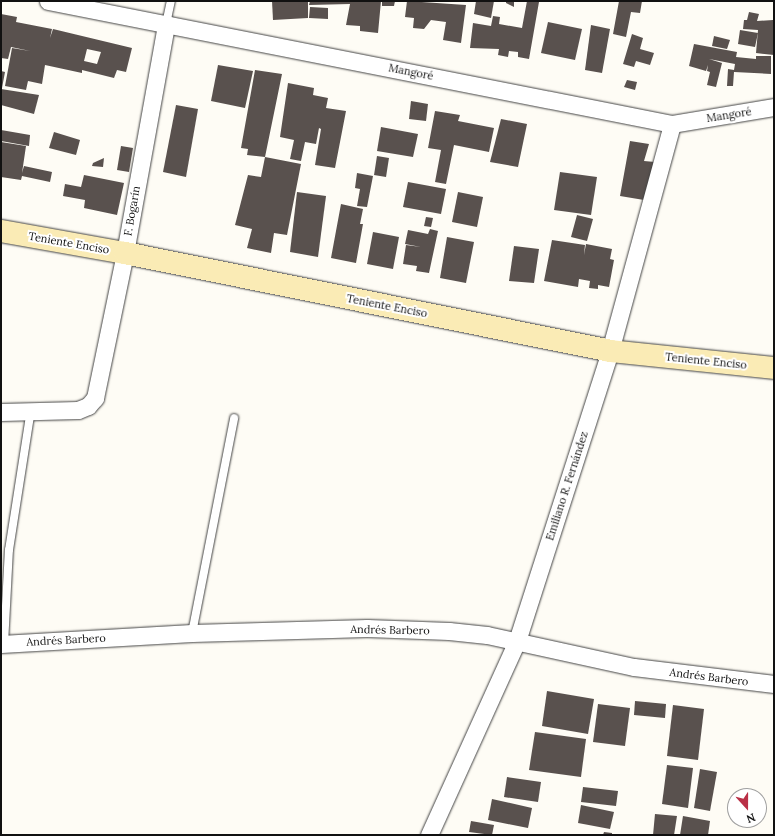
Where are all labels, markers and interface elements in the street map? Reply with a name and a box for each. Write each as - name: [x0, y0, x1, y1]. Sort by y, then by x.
- street label: Mangoré: [387, 61, 435, 83]
- street label: Mangoré: [705, 105, 753, 125]
- street label: F. Bogarín: [121, 185, 143, 237]
- street label: Teniente Enciso: [28, 229, 110, 257]
- street label: Teniente Enciso: [346, 292, 428, 320]
- street label: Teniente Enciso: [665, 350, 747, 372]
- street label: Emiliano R. Fernández: [543, 430, 591, 542]
- street label: Andrés Barbero: [350, 623, 430, 637]
- street label: Andrés Barbero: [26, 631, 106, 649]
- street label: Andrés Barbero: [669, 666, 749, 688]
- north arrow: [727, 788, 767, 828]
- text: N: [744, 810, 757, 826]

